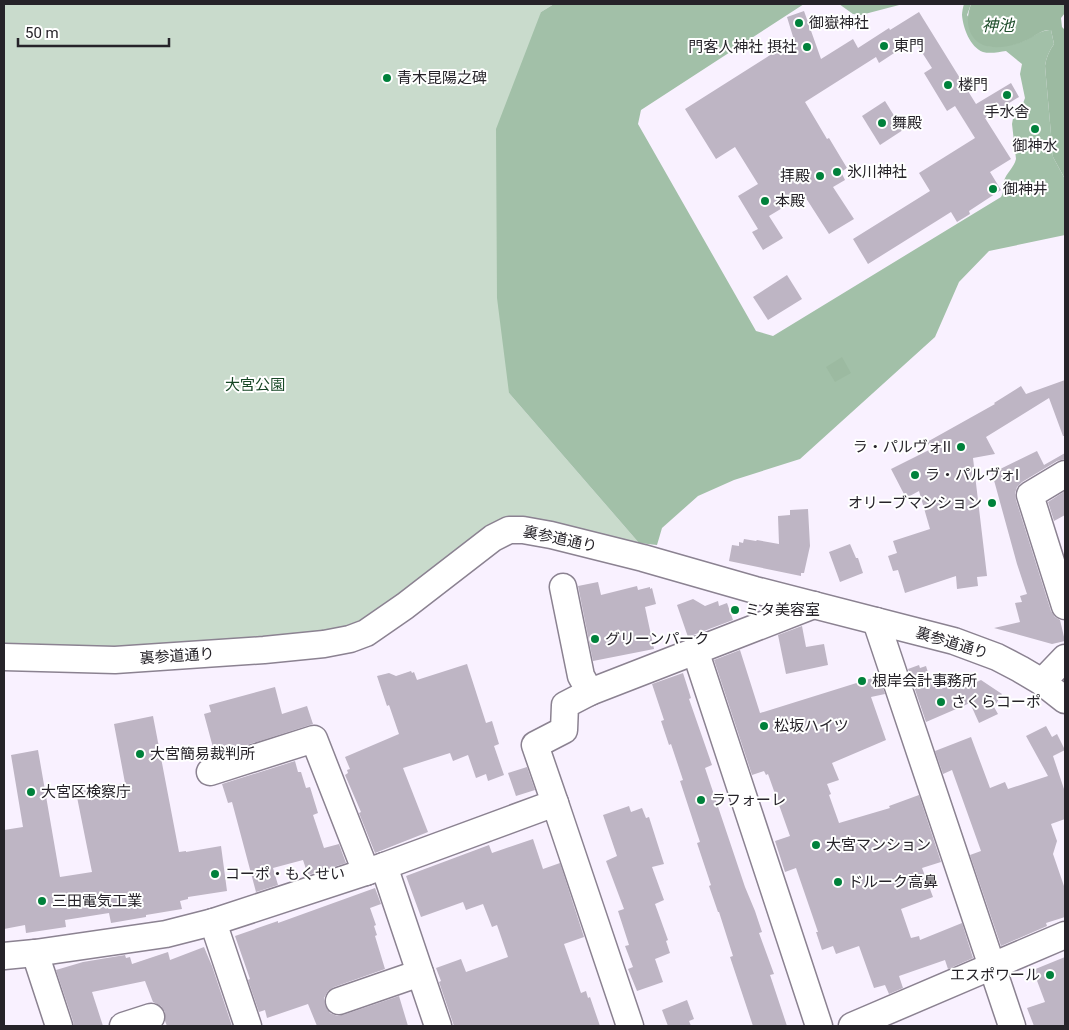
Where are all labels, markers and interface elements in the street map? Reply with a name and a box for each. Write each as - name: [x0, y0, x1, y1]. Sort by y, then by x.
- place label: 御嶽神社: [809, 14, 869, 32]
- scale bar: [18, 15, 169, 47]
- water label: 神池: [982, 16, 1016, 35]
- marker: 御嶽神社: [793, 17, 805, 29]
- text: 50 m: [25, 24, 59, 42]
- place label: 東門: [894, 37, 924, 55]
- place label: 門客人神社 摂社: [688, 38, 797, 56]
- marker: 東門: [878, 40, 890, 52]
- marker: 門客人神社 摂社: [801, 41, 813, 53]
- place label: 青木昆陽之碑: [397, 69, 487, 87]
- marker: 青木昆陽之碑: [381, 72, 393, 84]
- place label: 楼門: [958, 76, 988, 94]
- marker: 楼門: [942, 79, 954, 91]
- marker: 手水舎: [1001, 89, 1013, 101]
- place label: 手水舎: [984, 103, 1030, 121]
- place label: 舞殿: [892, 114, 922, 132]
- marker: 舞殿: [876, 117, 888, 129]
- marker: 御神水: [1029, 123, 1041, 135]
- place label: 御神水: [1012, 137, 1058, 155]
- place label: 氷川神社: [847, 163, 907, 181]
- marker: 氷川神社: [831, 166, 843, 178]
- place label: 拝殿: [780, 167, 810, 185]
- marker: 拝殿: [814, 170, 826, 182]
- place label: 御神井: [1003, 180, 1048, 198]
- marker: 御神井: [987, 183, 999, 195]
- place label: 本殿: [775, 192, 805, 210]
- marker: 本殿: [759, 195, 771, 207]
- park label: 大宮公園: [225, 376, 285, 394]
- place label: ラ・パルヴォII: [853, 438, 951, 456]
- marker: ラ・パルヴォII: [955, 441, 967, 453]
- place label: ラ・パルヴォI: [925, 466, 1019, 484]
- marker: ラ・パルヴォI: [909, 469, 921, 481]
- place label: オリーブマンション: [848, 494, 982, 512]
- marker: オリーブマンション: [986, 497, 998, 509]
- street label: 裏参道通り: [521, 522, 599, 556]
- place label: ミタ美容室: [745, 601, 820, 619]
- marker: ミタ美容室: [729, 604, 741, 616]
- street label: 裏参道通り: [913, 623, 991, 663]
- place label: グリーンパーク: [605, 630, 709, 648]
- marker: グリーンパーク: [589, 633, 601, 645]
- street label: 裏参道通り: [139, 644, 215, 668]
- place label: 根岸会計事務所: [872, 672, 977, 690]
- marker: 根岸会計事務所: [856, 675, 868, 687]
- place label: さくらコーポ: [951, 693, 1041, 711]
- marker: さくらコーポ: [935, 696, 947, 708]
- place label: 松坂ハイツ: [774, 717, 849, 735]
- marker: 松坂ハイツ: [758, 720, 770, 732]
- place label: 大宮簡易裁判所: [150, 745, 255, 763]
- marker: 大宮簡易裁判所: [134, 748, 146, 760]
- place label: 大宮区検察庁: [41, 783, 131, 801]
- marker: 大宮区検察庁: [25, 786, 37, 798]
- place label: ラフォーレ: [711, 791, 786, 809]
- marker: ラフォーレ: [695, 794, 707, 806]
- place label: 大宮マンション: [826, 836, 931, 854]
- marker: 大宮マンション: [810, 839, 822, 851]
- place label: コーポ・もくせい: [225, 865, 345, 883]
- marker: コーポ・もくせい: [209, 868, 221, 880]
- place label: ドルーク高鼻: [848, 873, 938, 891]
- marker: ドルーク高鼻: [832, 876, 844, 888]
- place label: 三田電気工業: [52, 892, 142, 910]
- marker: 三田電気工業: [36, 895, 48, 907]
- place label: エスポワール: [950, 966, 1040, 984]
- marker: エスポワール: [1044, 969, 1056, 981]

